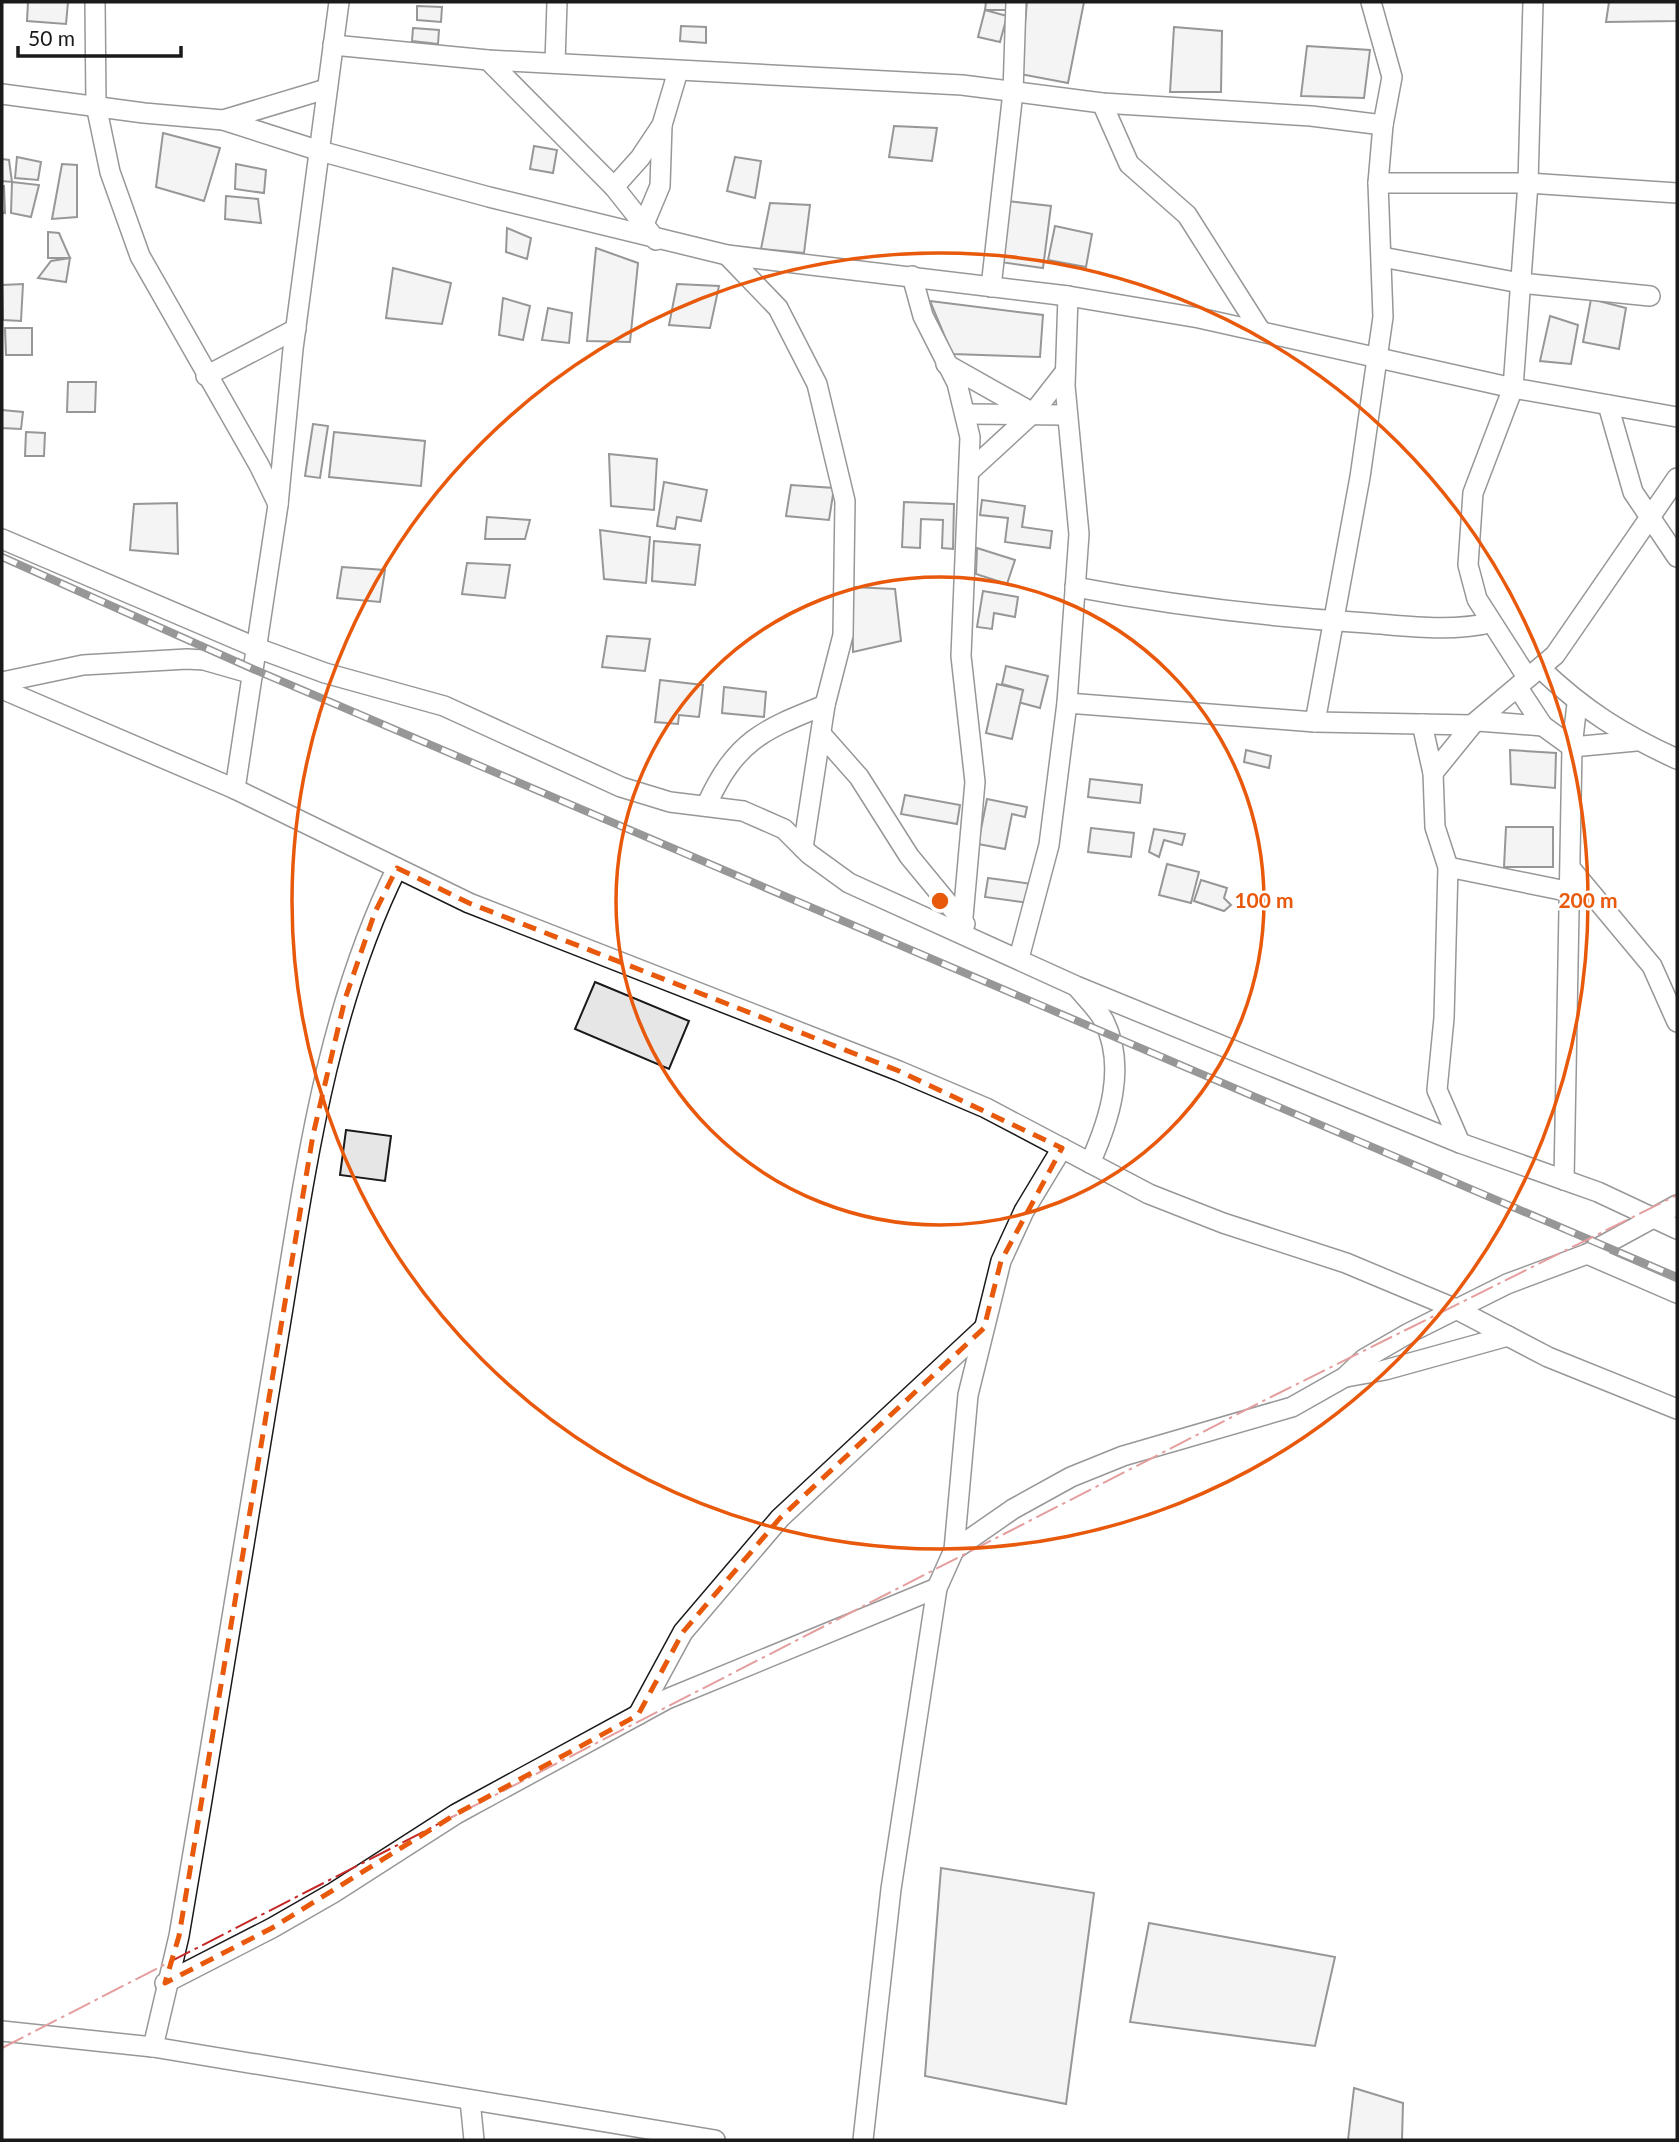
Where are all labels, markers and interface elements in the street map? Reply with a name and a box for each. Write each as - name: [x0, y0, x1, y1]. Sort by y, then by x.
- scale bar: [18, 14, 180, 58]
- text: 50 m: [28, 25, 75, 50]
- text: 100 m: [1234, 887, 1294, 912]
- text: 200 m: [1558, 887, 1618, 912]
- centre of rings: [928, 889, 952, 913]

